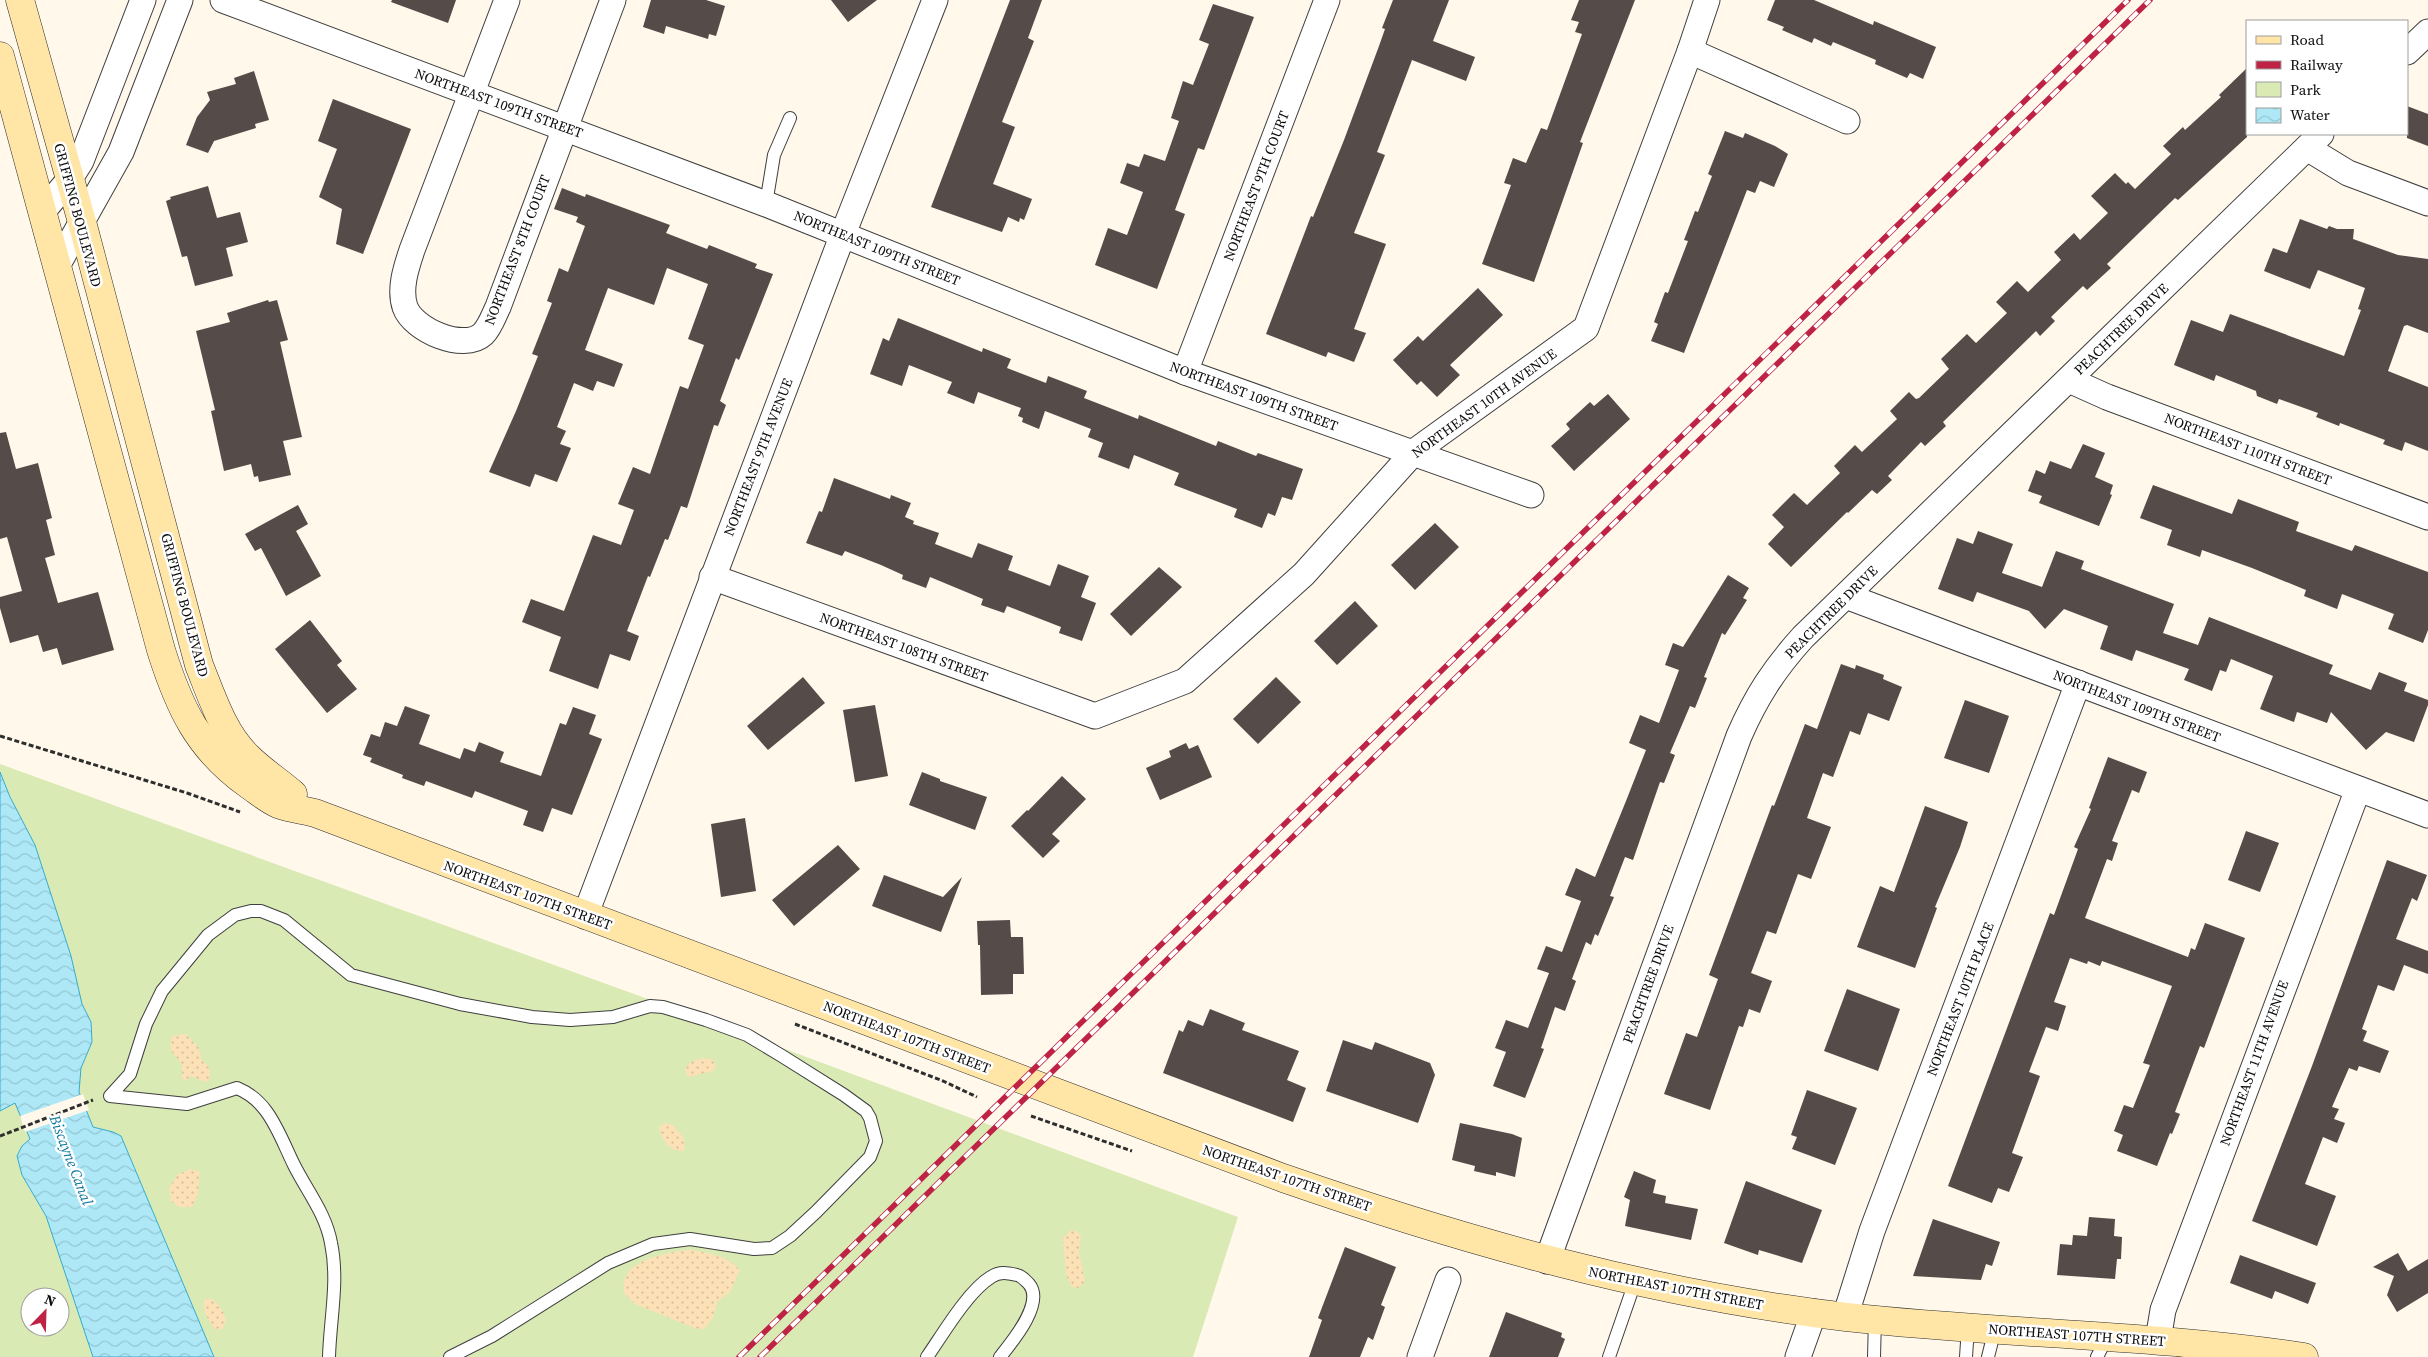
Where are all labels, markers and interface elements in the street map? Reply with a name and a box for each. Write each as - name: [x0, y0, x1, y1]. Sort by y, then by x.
- legend: [2246, 20, 2408, 135]
- text: Road: [2290, 29, 2324, 50]
- text: Railway: [2290, 54, 2343, 75]
- street label: NORTHEAST 109TH STREET: [412, 63, 586, 143]
- text: Park: [2290, 79, 2322, 100]
- text: Water: [2290, 104, 2331, 125]
- street label: NORTHEAST 9TH COURT: [1218, 108, 1294, 264]
- street label: GRIFFING BOULEVARD: [49, 141, 107, 289]
- street label: NORTHEAST 8TH COURT: [479, 172, 555, 328]
- street label: NORTHEAST 109TH STREET: [791, 205, 964, 291]
- street label: PEACHTREE DRIVE: [2069, 279, 2173, 379]
- street label: NORTHEAST 10TH AVENUE: [1407, 344, 1561, 462]
- street label: NORTHEAST 109TH STREET: [1167, 356, 1341, 436]
- street label: NORTHEAST 9TH AVENUE: [719, 375, 797, 539]
- street label: NORTHEAST 110TH STREET: [2161, 408, 2335, 490]
- street label: GRIFFING BOULEVARD: [156, 531, 214, 679]
- street label: PEACHTREE DRIVE: [1780, 561, 1882, 663]
- street label: NORTHEAST 108TH STREET: [817, 607, 991, 687]
- street label: NORTHEAST 109TH STREET: [2050, 665, 2224, 747]
- street label: NORTHEAST 107TH STREET: [441, 855, 615, 935]
- street label: NORTHEAST 10TH PLACE: [1921, 919, 1999, 1079]
- street label: PEACHTREE DRIVE: [1617, 922, 1679, 1046]
- street label: NORTHEAST 11TH AVENUE: [2215, 977, 2293, 1149]
- street label: NORTHEAST 107TH STREET: [820, 996, 994, 1078]
- water label: Biscayne Canal: [44, 1111, 99, 1209]
- street label: NORTHEAST 107TH STREET: [1200, 1140, 1375, 1217]
- street label: NORTHEAST 107TH STREET: [1587, 1261, 1766, 1315]
- north arrow: [20, 1287, 70, 1337]
- text: N: [41, 1289, 59, 1311]
- street label: NORTHEAST 107TH STREET: [1988, 1319, 2167, 1351]

